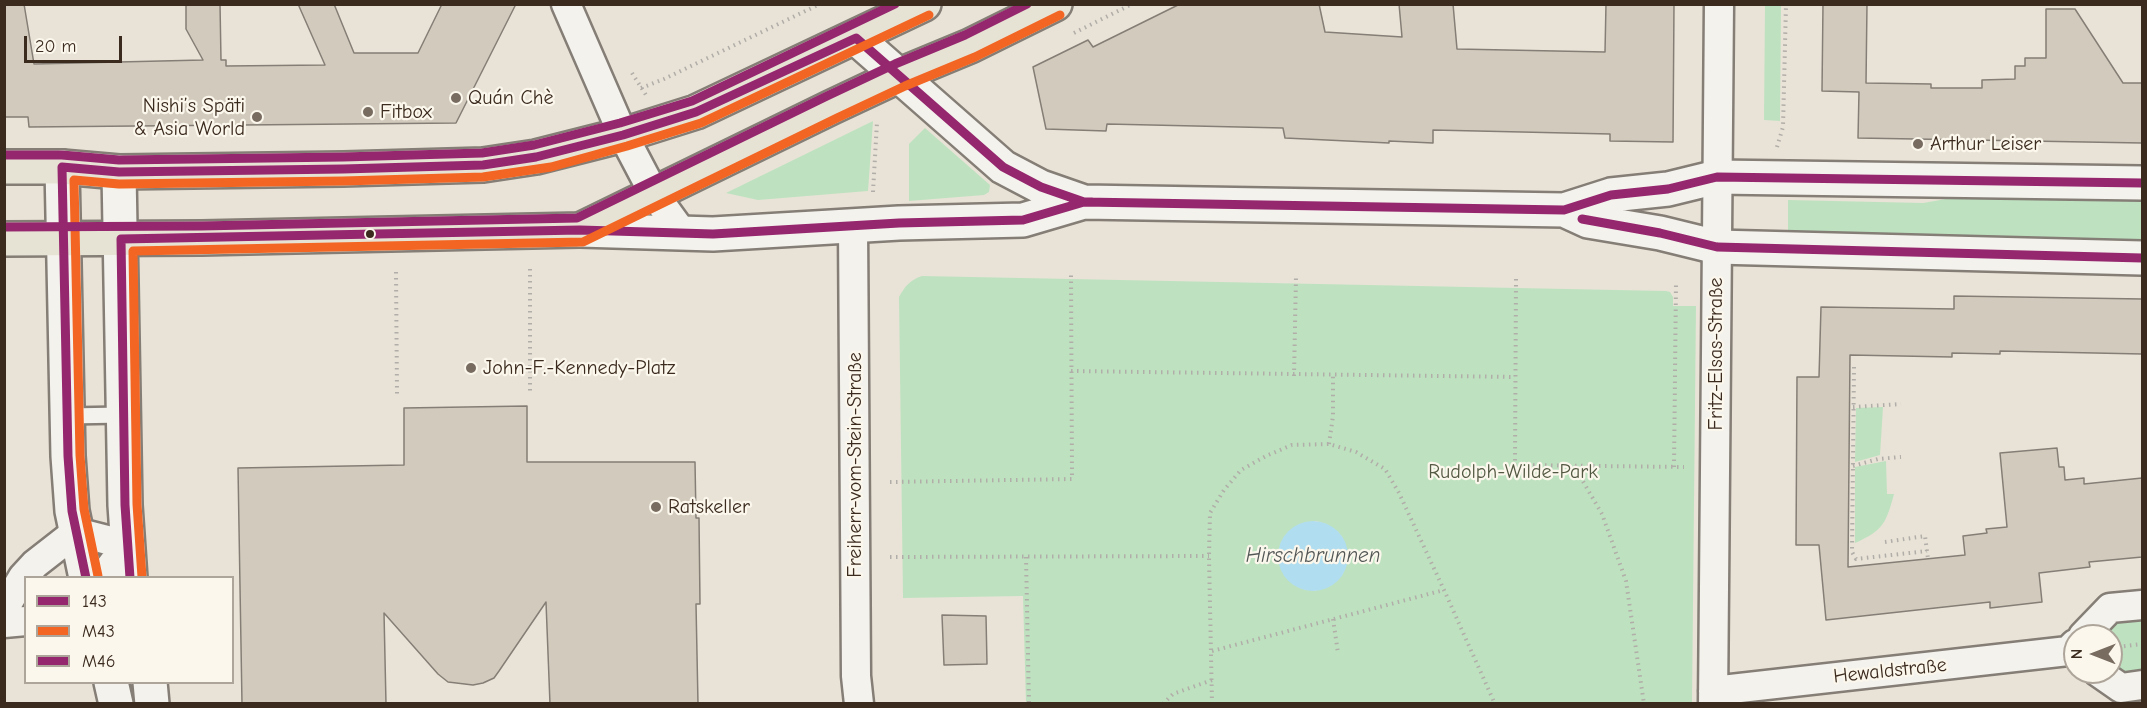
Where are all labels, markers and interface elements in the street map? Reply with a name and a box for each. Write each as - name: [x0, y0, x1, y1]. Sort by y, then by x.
- scale bar: [27, 24, 124, 62]
- text: 20 m: [35, 36, 76, 57]
- place label: Quán Chè: [468, 86, 553, 110]
- marker: Quán Chè: [449, 91, 463, 105]
- place label: Nishi’s Späti & Asia World: [134, 94, 245, 141]
- place label: Fitbox: [380, 100, 432, 124]
- marker: Fitbox: [361, 105, 375, 119]
- marker: Nishi’s Späti & Asia World: [250, 110, 264, 124]
- place label: Arthur Leiser: [1930, 132, 2041, 156]
- marker: Arthur Leiser: [1911, 137, 1925, 151]
- unlabelled marker: [364, 228, 376, 240]
- street label: Fritz-Elsas-Straße: [1704, 277, 1728, 431]
- street label: Freiherr-vom-Stein-Straße: [843, 352, 867, 578]
- place label: John-F.-Kennedy-Platz: [483, 356, 676, 380]
- marker: John-F.-Kennedy-Platz: [464, 361, 478, 375]
- park label: Rudolph-Wilde-Park: [1428, 460, 1598, 484]
- place label: Ratskeller: [668, 495, 750, 519]
- marker: Ratskeller: [649, 500, 663, 514]
- water label: Hirschbrunnen: [1246, 543, 1380, 569]
- legend: [24, 576, 234, 684]
- text: 143: [82, 591, 107, 612]
- text: M43: [82, 621, 115, 642]
- north arrow: [2063, 624, 2123, 684]
- text: N: [2068, 649, 2086, 659]
- text: M46: [82, 651, 116, 672]
- street label: Hewaldstraße: [1832, 653, 1948, 689]

